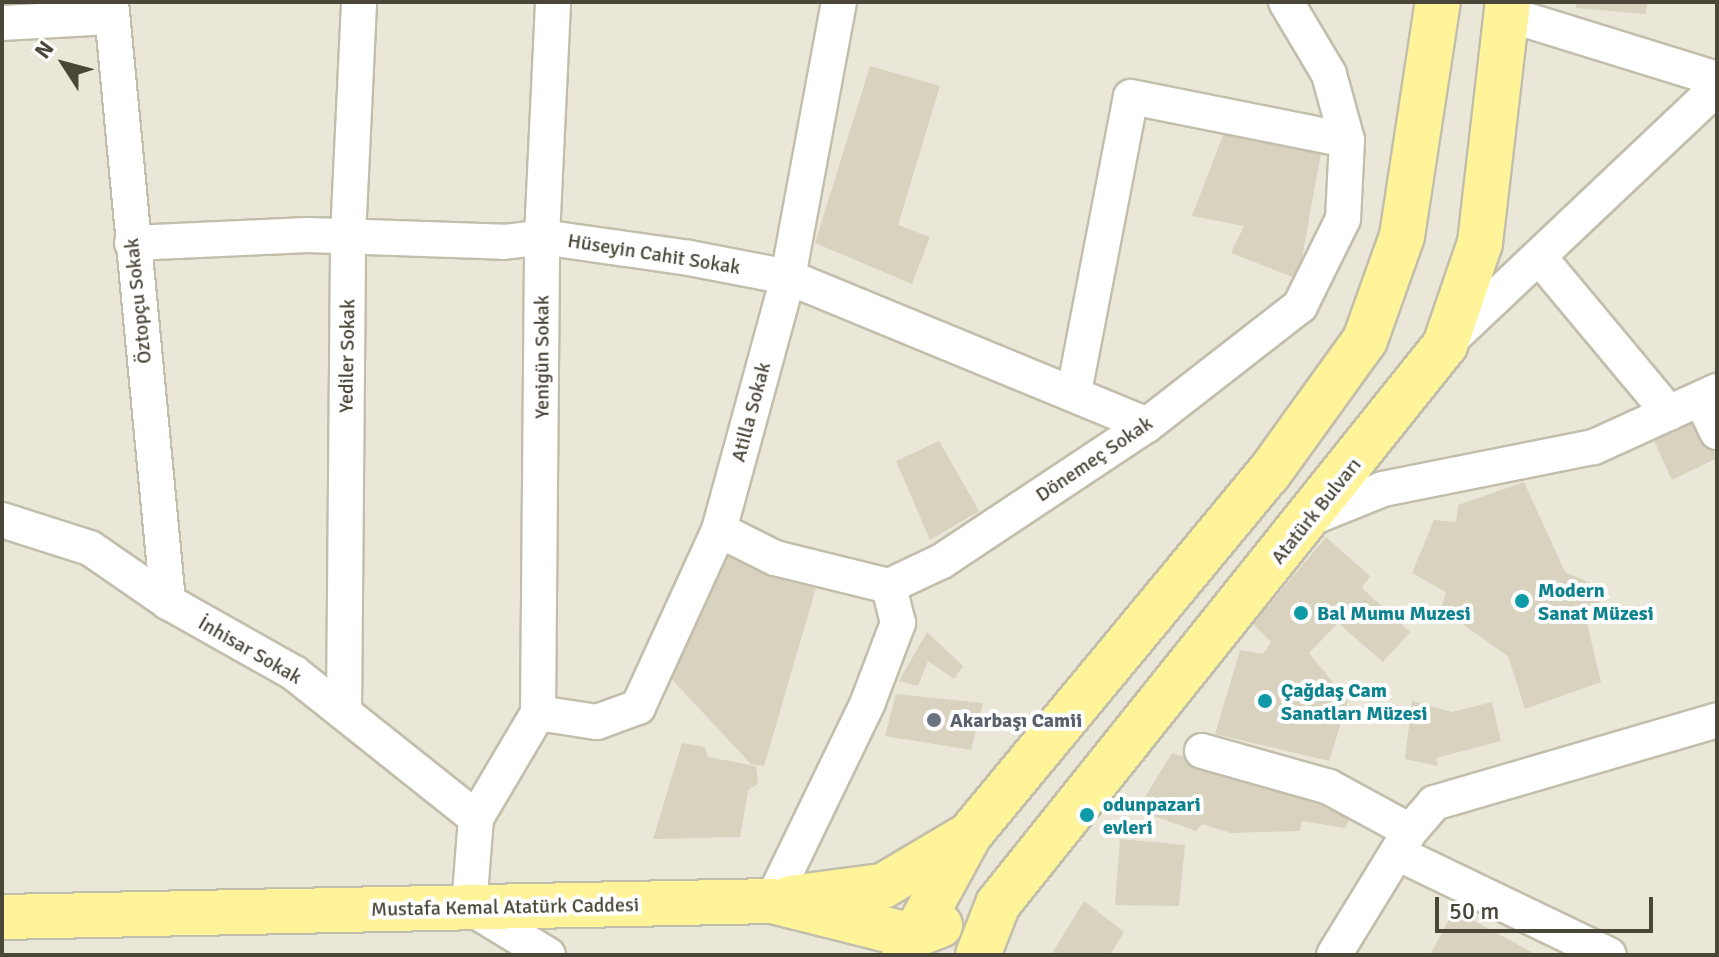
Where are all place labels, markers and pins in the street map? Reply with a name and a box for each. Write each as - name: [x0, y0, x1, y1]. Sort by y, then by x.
- place label: Modern Sanat Müzesi: [1538, 578, 1654, 625]
- marker: Modern Sanat Müzesi: [1513, 592, 1531, 610]
- place label: Bal Mumu Muzesi: [1317, 601, 1471, 625]
- marker: Bal Mumu Muzesi: [1292, 604, 1310, 622]
- place label: Çağdaş Cam Sanatları Müzesi: [1281, 678, 1428, 725]
- marker: Çağdaş Cam Sanatları Müzesi: [1256, 692, 1274, 710]
- place label: Akarbaşı Camii: [950, 708, 1082, 732]
- marker: Akarbaşı Camii: [925, 711, 943, 729]
- place label: odunpazari evleri: [1103, 792, 1201, 839]
- marker: odunpazari evleri: [1078, 806, 1096, 824]

